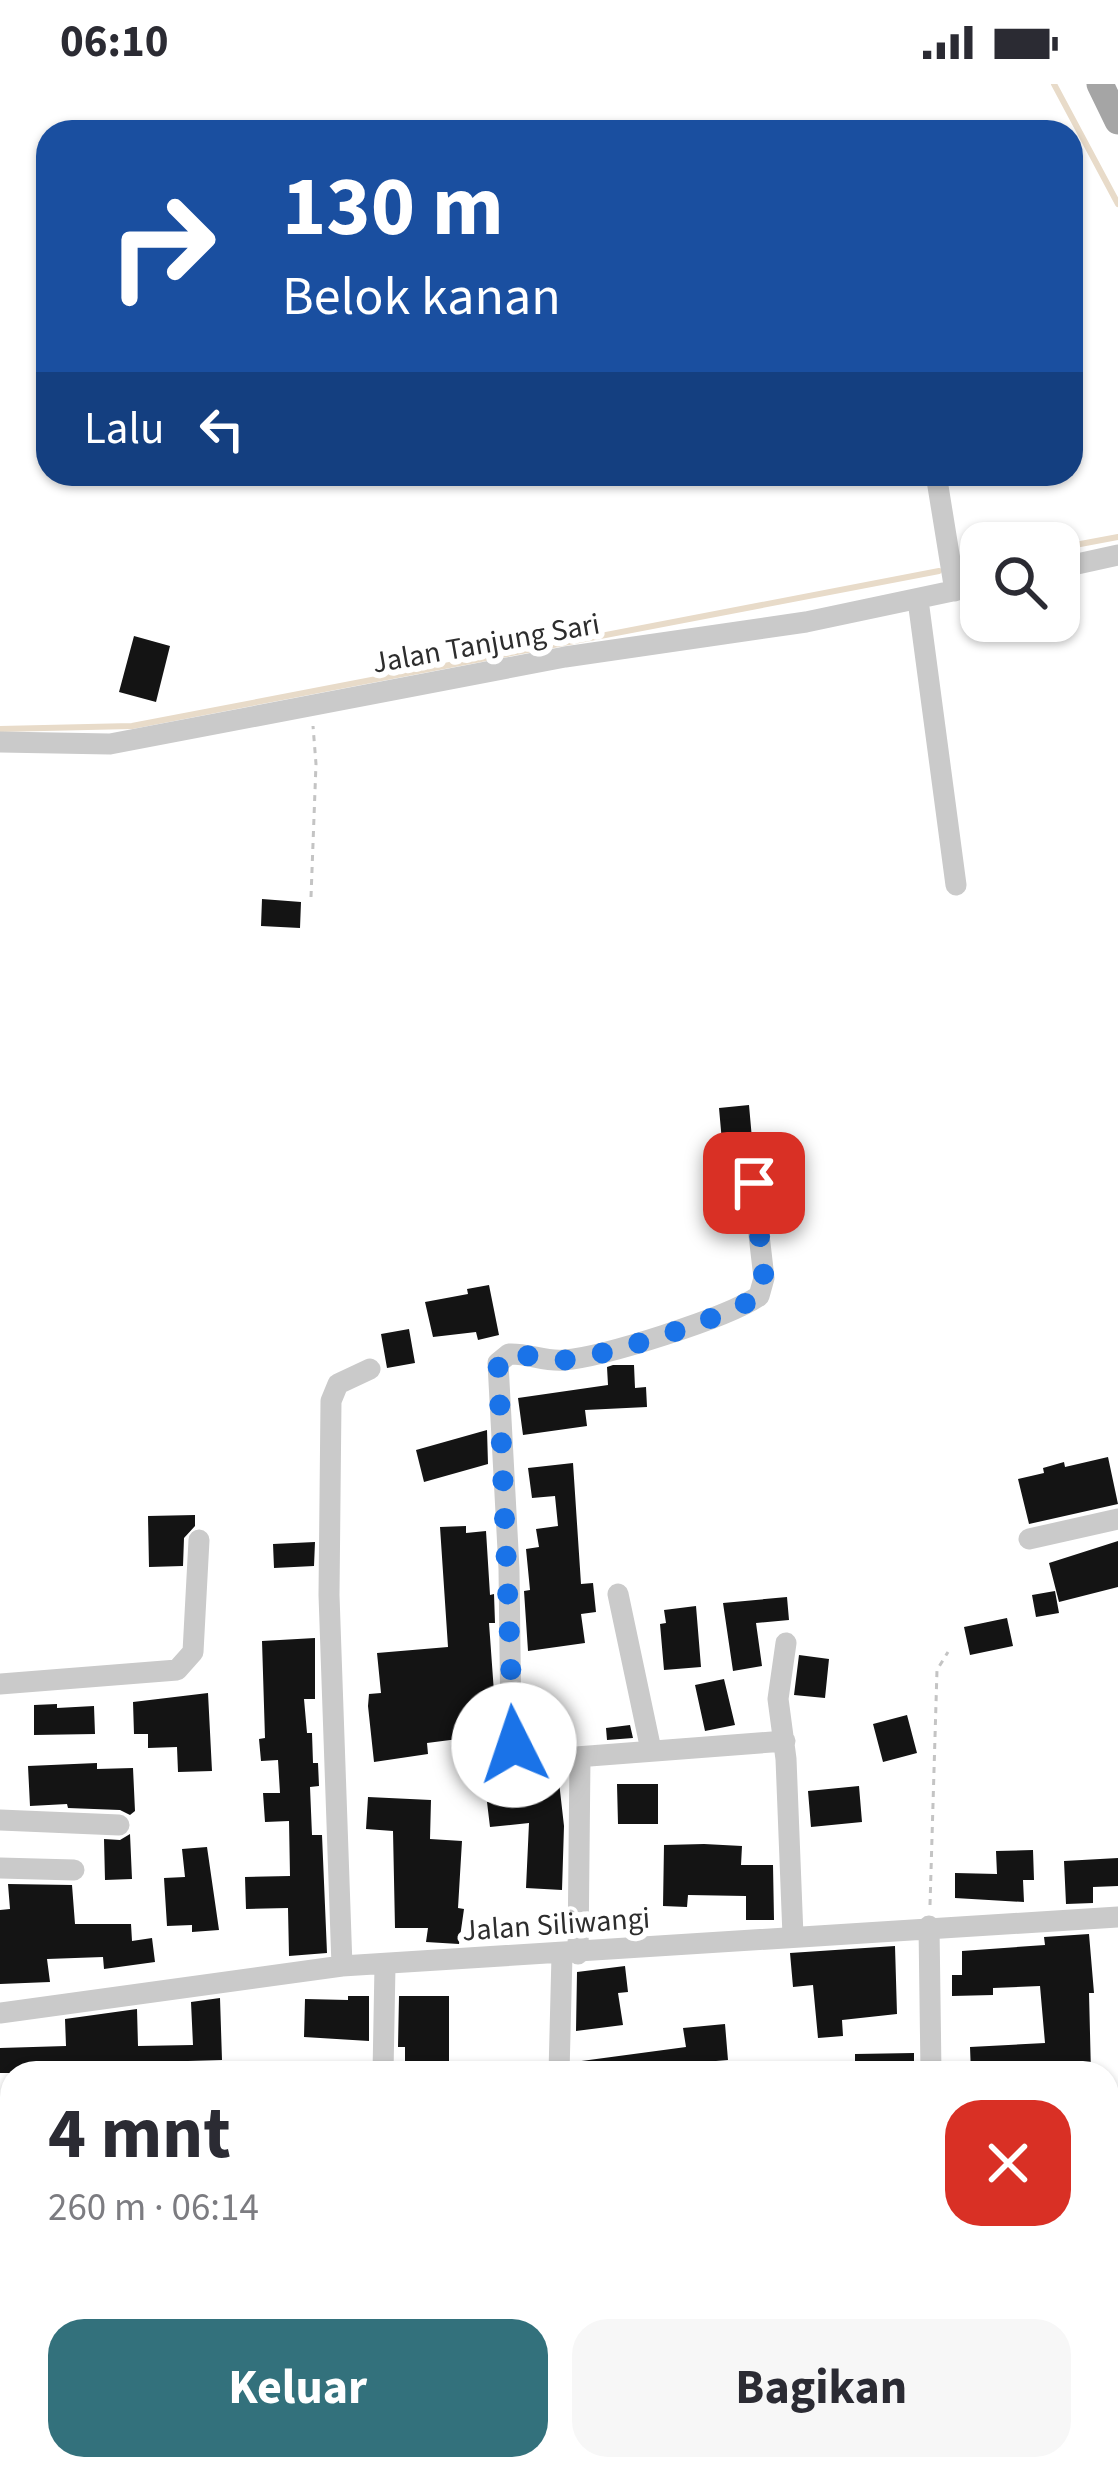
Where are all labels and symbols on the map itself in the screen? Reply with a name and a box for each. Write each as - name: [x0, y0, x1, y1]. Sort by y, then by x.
- street label: Jalan Tanjung Sari: [369, 602, 603, 685]
- pin: [703, 1132, 805, 1234]
- position arrow: [451, 1682, 577, 1808]
- street label: Jalan Siliwangi: [461, 1896, 652, 1953]

